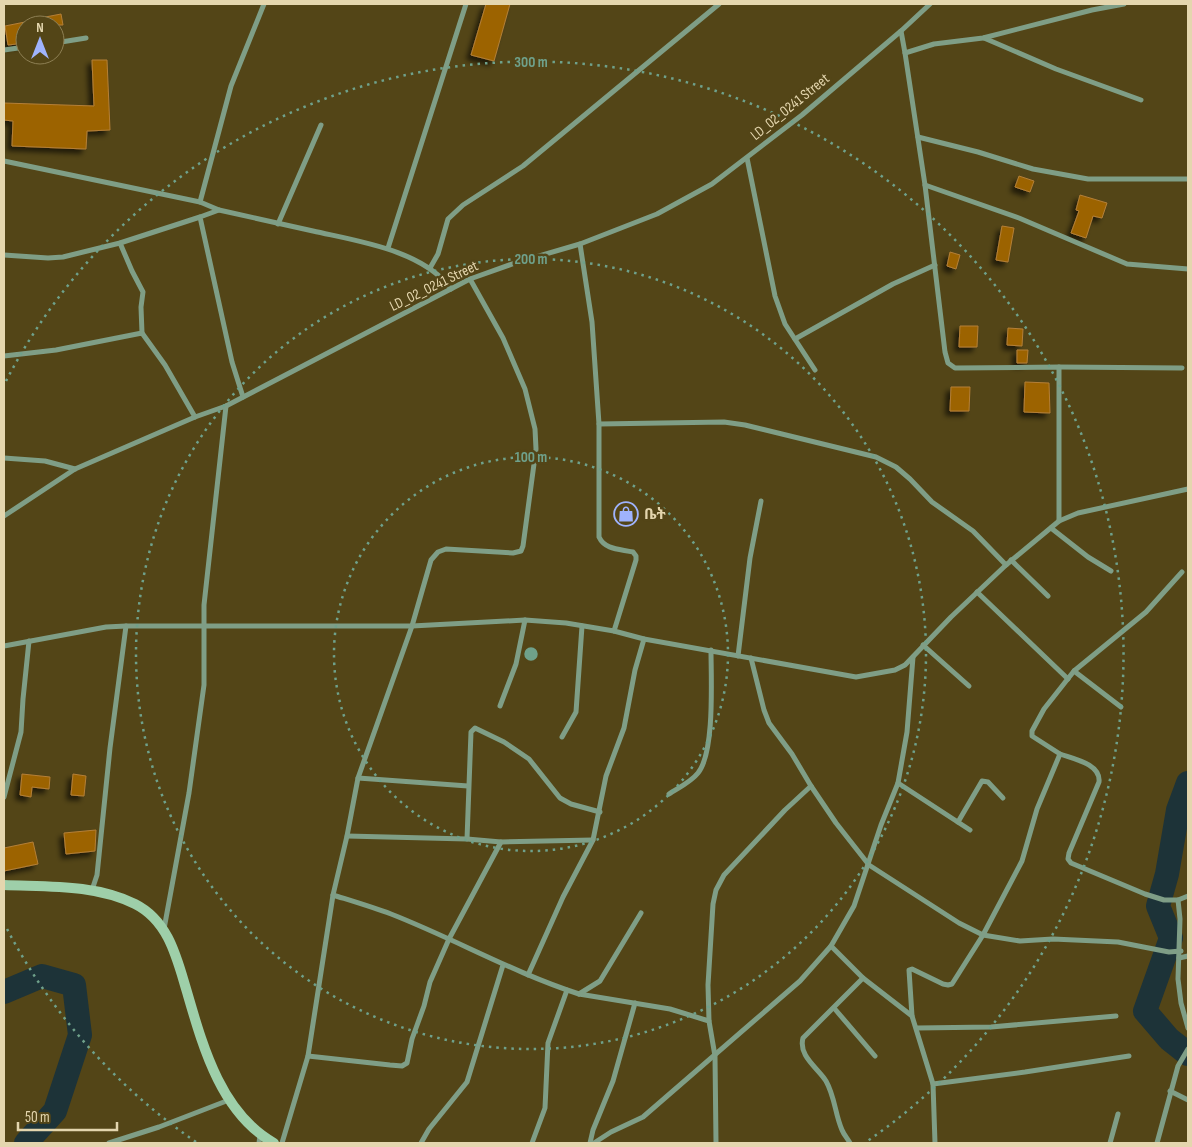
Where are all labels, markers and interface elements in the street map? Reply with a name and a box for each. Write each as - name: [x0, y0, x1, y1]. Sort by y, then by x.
- north arrow: [15, 15, 65, 65]
- text: N: [36, 19, 44, 36]
- text: 300 m: [514, 53, 548, 72]
- street label: LD_02_0241 Street: [747, 69, 834, 145]
- text: 200 m: [514, 250, 548, 269]
- street label: LD_02_0241 Street: [387, 256, 482, 316]
- text: 100 m: [515, 448, 547, 467]
- shop icon: ቤት: [613, 501, 639, 527]
- place label: ቤት: [644, 505, 667, 524]
- centre of rings: [522, 645, 540, 663]
- scale bar: [18, 1100, 116, 1132]
- text: 50 m: [25, 1108, 50, 1127]

